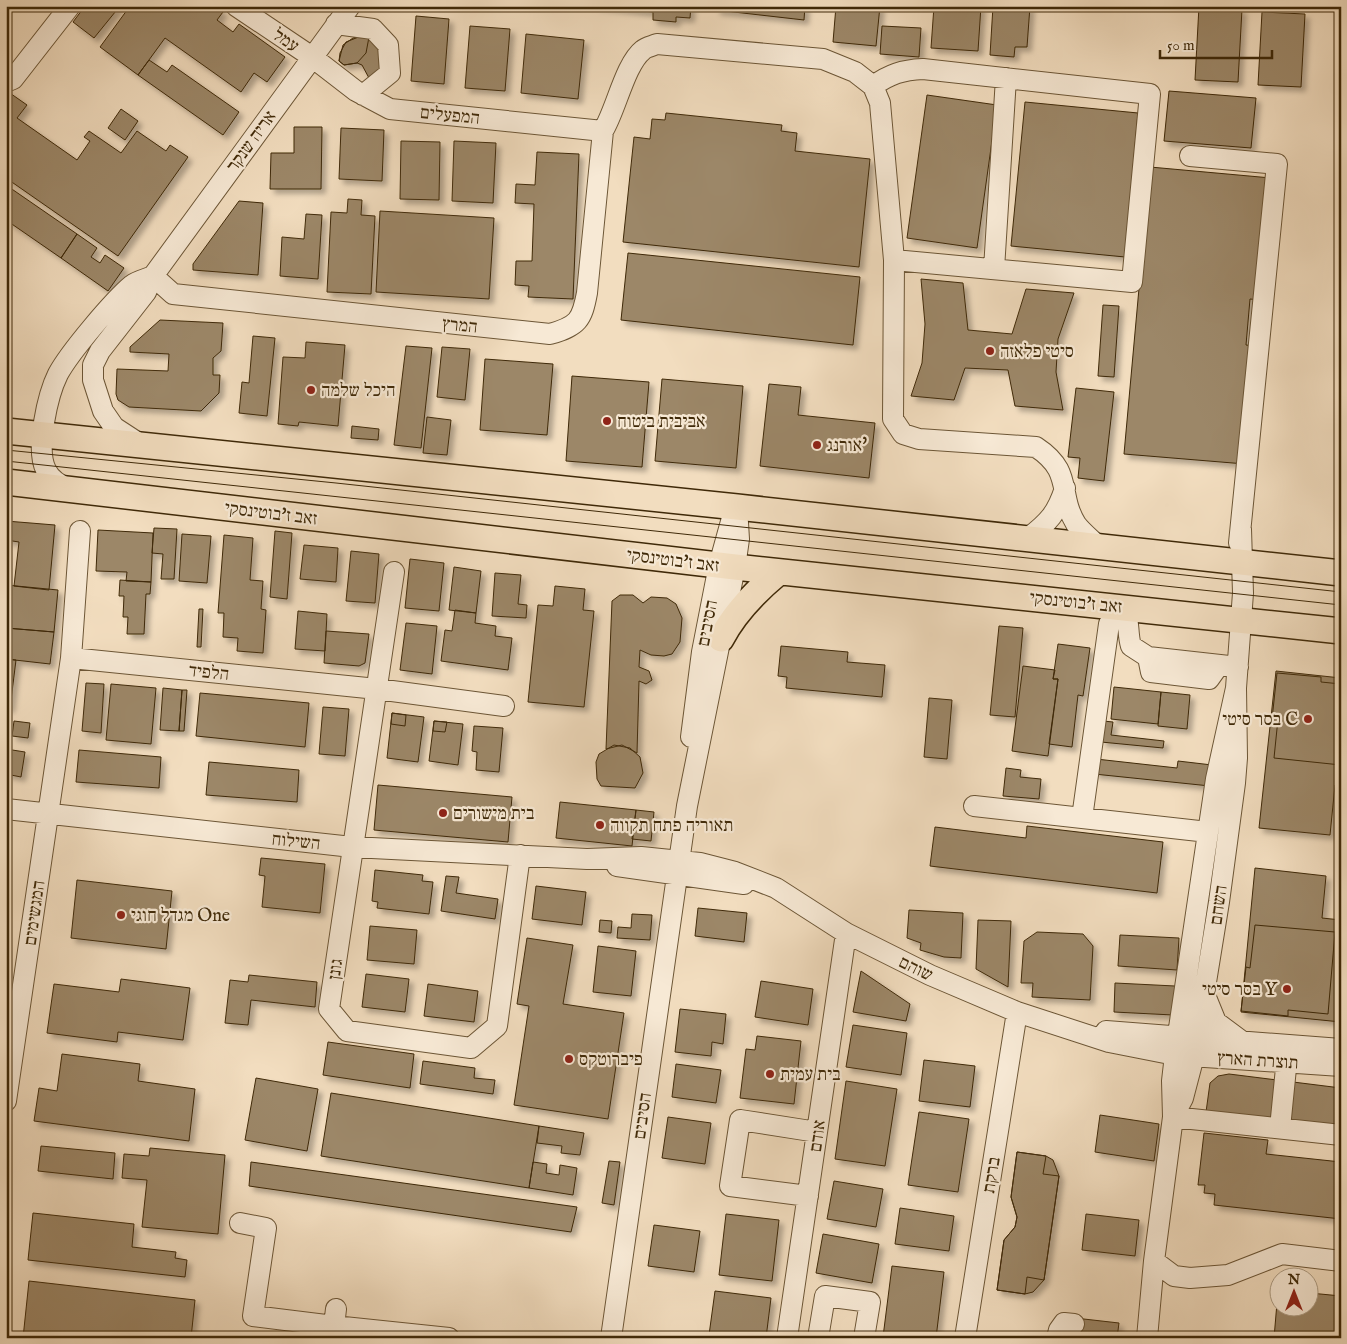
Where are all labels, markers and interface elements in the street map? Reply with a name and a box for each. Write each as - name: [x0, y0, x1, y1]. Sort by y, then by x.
- street label: עמל: [268, 24, 303, 58]
- scale bar: [1160, 28, 1272, 60]
- text: 50 m: [1167, 36, 1195, 55]
- street label: המפעלים: [419, 102, 481, 131]
- street label: אריה שנקר: [222, 107, 282, 177]
- street label: המרץ: [441, 313, 479, 340]
- place label: סיטי פלאזה: [1000, 341, 1074, 364]
- marker: סיטי פלאזה: [984, 345, 996, 357]
- place label: היכל שלמה: [321, 380, 396, 403]
- marker: היכל שלמה: [305, 384, 317, 396]
- place label: אביבית ביטוח: [617, 411, 706, 434]
- marker: אביבית ביטוח: [601, 415, 613, 427]
- place label: אורנג': [827, 435, 867, 458]
- marker: אורנג': [811, 439, 823, 451]
- street label: זאב ז'בוטינסקי: [223, 497, 318, 532]
- street label: זאב ז'בוטינסקי: [625, 544, 720, 579]
- street label: זאב ז'בוטינסקי: [1028, 587, 1123, 620]
- street label: הסיבים: [693, 598, 724, 648]
- street label: הלפיד: [188, 660, 230, 687]
- place label: בסר סיטי C: [1222, 709, 1298, 732]
- marker: בסר סיטי C: [1302, 713, 1314, 725]
- place label: בית מישורים: [453, 803, 535, 826]
- marker: בית מישורים: [437, 807, 449, 819]
- place label: תאוריה פתח תקווה: [610, 815, 733, 838]
- marker: תאוריה פתח תקווה: [594, 819, 606, 831]
- street label: השילוח: [270, 829, 321, 856]
- street label: המגשימים: [20, 879, 51, 947]
- street label: השחם: [1205, 884, 1234, 927]
- place label: מגדל חוגי One: [131, 905, 230, 928]
- marker: מגדל חוגי One: [115, 909, 127, 921]
- street label: שוהם: [894, 951, 936, 987]
- street label: גונן: [324, 957, 349, 981]
- place label: בסר סיטי Y: [1202, 979, 1278, 1002]
- marker: בסר סיטי Y: [1281, 983, 1293, 995]
- street label: תוצרת הארץ: [1216, 1047, 1299, 1076]
- place label: פיברוטקס: [579, 1049, 643, 1072]
- marker: פיברוטקס: [563, 1053, 575, 1065]
- place label: בית עמית: [780, 1064, 841, 1087]
- marker: בית עמית: [764, 1068, 776, 1080]
- street label: הסיבים: [629, 1091, 658, 1141]
- street label: אודם: [805, 1119, 832, 1154]
- street label: ברקת: [978, 1155, 1007, 1195]
- north arrow: [1270, 1266, 1320, 1316]
- text: N: [1287, 1271, 1300, 1289]

